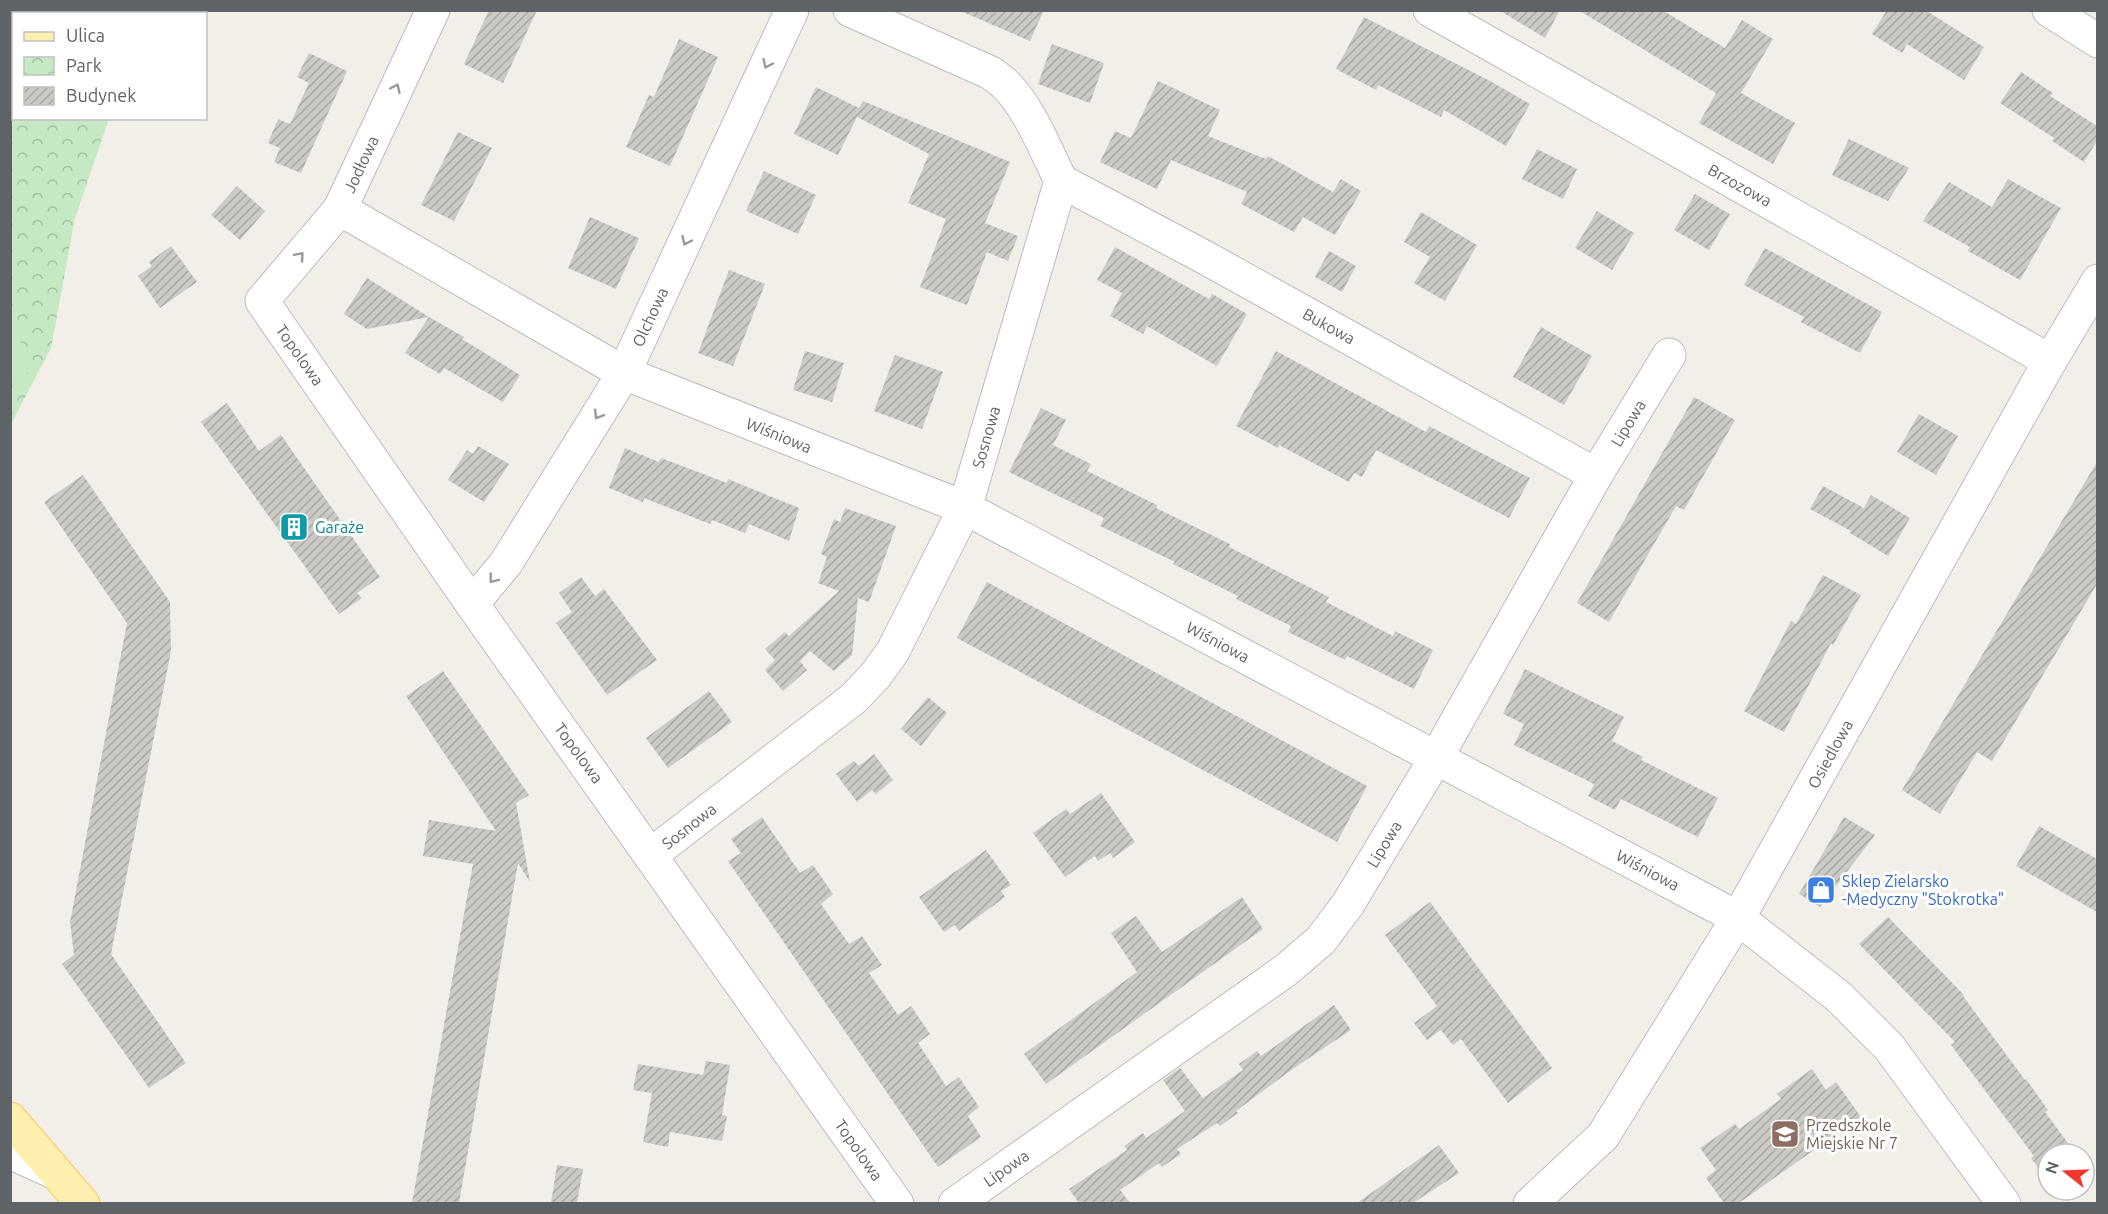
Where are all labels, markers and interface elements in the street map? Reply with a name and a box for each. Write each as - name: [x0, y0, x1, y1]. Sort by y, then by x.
- legend: [12, 12, 207, 120]
- text: Ulica: [66, 25, 105, 45]
- text: Park: [66, 55, 102, 75]
- one-way arrow: [763, 57, 775, 68]
- one-way arrow: [389, 84, 401, 95]
- text: Budynek: [66, 85, 136, 105]
- street label: Jodłowa: [340, 133, 382, 195]
- street label: Brzozowa: [1705, 160, 1775, 210]
- one-way arrow: [681, 234, 693, 245]
- one-way arrow: [293, 252, 304, 263]
- street label: Olchowa: [628, 285, 672, 349]
- street label: Bukowa: [1300, 304, 1358, 348]
- street label: Topolowa: [272, 321, 328, 389]
- street label: Lipowa: [1607, 396, 1649, 450]
- street label: Sosnowa: [969, 404, 1003, 470]
- one-way arrow: [594, 409, 606, 419]
- street label: Wiśniowa: [744, 414, 814, 456]
- building icon: Garaże: [278, 511, 310, 543]
- place label: Garaże: [315, 518, 364, 536]
- one-way arrow: [490, 572, 501, 583]
- street label: Wiśniowa: [1183, 618, 1253, 666]
- street label: Osiedlowa: [1804, 717, 1856, 791]
- street label: Topolowa: [551, 719, 607, 787]
- street label: Sosnowa: [658, 799, 720, 853]
- street label: Lipowa: [1363, 817, 1405, 871]
- street label: Wiśniowa: [1613, 846, 1683, 894]
- place label: Sklep Zielarsko -Medyczny "Stokrotka": [1842, 872, 2004, 908]
- shop icon: Sklep Zielarsko -Medyczny "Stokrotka": [1805, 874, 1837, 906]
- street label: Topolowa: [831, 1116, 887, 1184]
- place label: Przedszkole Miejskie Nr 7: [1806, 1116, 1898, 1152]
- school or university icon: Przedszkole Miejskie Nr 7: [1769, 1118, 1801, 1150]
- north arrow: [2036, 1142, 2096, 1202]
- street label: Lipowa: [980, 1146, 1032, 1190]
- text: N: [2041, 1159, 2062, 1176]

